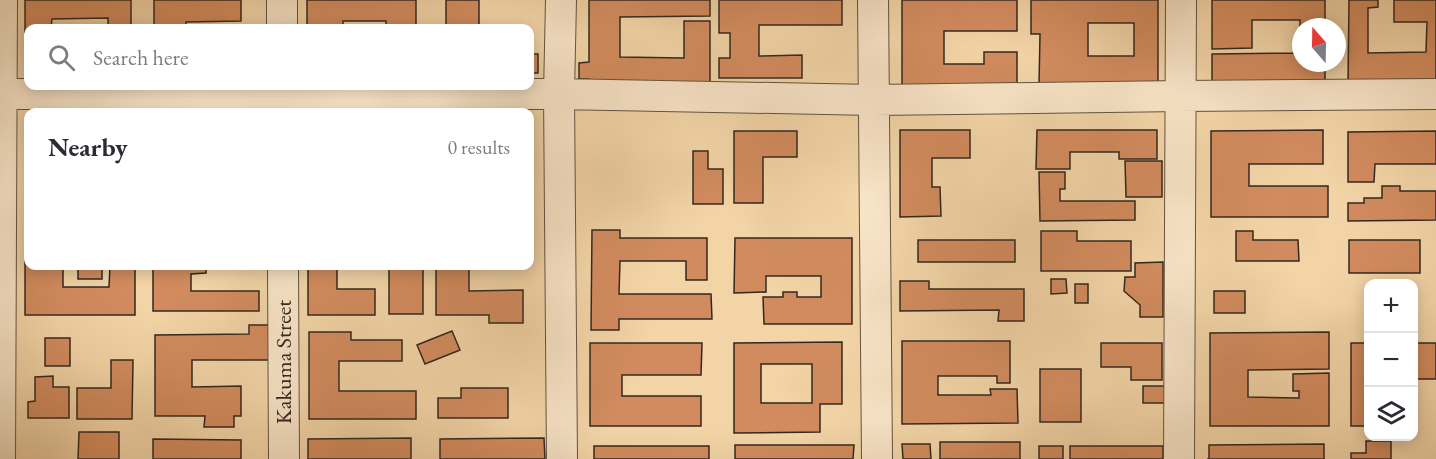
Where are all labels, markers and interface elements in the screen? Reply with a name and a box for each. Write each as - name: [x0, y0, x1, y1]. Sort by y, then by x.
- north arrow: [1292, 18, 1346, 72]
- search box: [24, 24, 534, 90]
- icon: search: [45, 41, 78, 74]
- text: Search here: [93, 43, 188, 72]
- text: Nearby: [48, 130, 128, 164]
- text: 0 results: [447, 134, 510, 160]
- map controls: [1364, 279, 1418, 441]
- button: +: [1364, 279, 1418, 333]
- street label: Kakuma Street: [269, 300, 298, 424]
- button: −: [1364, 333, 1418, 387]
- button: layers: [1364, 387, 1418, 441]

